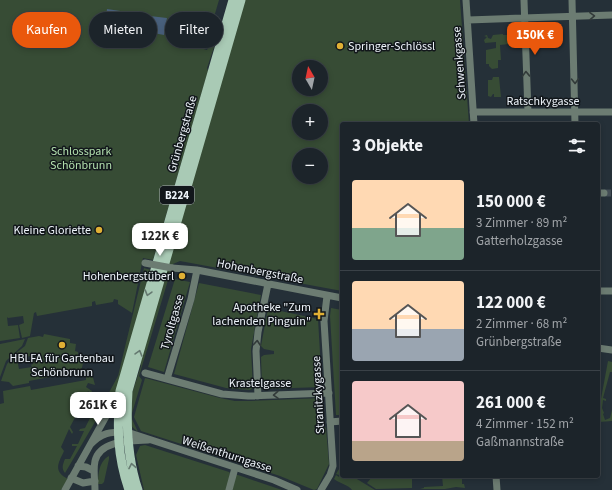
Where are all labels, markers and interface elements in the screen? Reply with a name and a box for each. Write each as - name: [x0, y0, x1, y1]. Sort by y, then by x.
- one-way arrow: [589, 11, 595, 20]
- chip: Kaufen: [12, 12, 81, 48]
- chip: Mieten: [89, 12, 157, 48]
- chip: Filter: [165, 12, 223, 48]
- pin: 150K €: [502, 22, 568, 56]
- street label: Schwenkgasse: [448, 26, 471, 100]
- text: 150K €: [516, 26, 554, 44]
- place label: Springer-Schlössl: [348, 38, 435, 55]
- marker: Springer-Schlössl: [335, 41, 345, 51]
- north arrow: [292, 60, 328, 96]
- map controls: [292, 60, 328, 184]
- one-way arrow: [522, 71, 531, 77]
- one-way arrow: [570, 78, 579, 84]
- street label: Ratschkygasse: [506, 93, 580, 110]
- street label: Grünbergstraße: [163, 94, 202, 174]
- button: +: [292, 104, 328, 140]
- text: 3 Objekte: [352, 134, 423, 158]
- icon: filters: [566, 135, 588, 157]
- park label: Schlosspark Schönbrunn: [50, 143, 112, 174]
- button: −: [292, 148, 328, 184]
- road number: B224: [160, 186, 194, 204]
- text: 150 000 €: [476, 190, 546, 214]
- icon: home: [384, 196, 432, 244]
- text: 3 Zimmer · 89 m²: [476, 214, 567, 232]
- place label: Kleine Gloriette: [14, 222, 91, 239]
- pin: 122K €: [127, 223, 193, 257]
- marker: Kleine Gloriette: [94, 225, 104, 235]
- text: 122K €: [141, 227, 179, 245]
- text: Gatterholzgasse: [476, 232, 563, 250]
- street label: Hohenbergstraße: [215, 255, 305, 288]
- place label: Hohenbergstüberl: [83, 268, 174, 285]
- marker: Hohenbergstüberl: [177, 271, 187, 281]
- one-way arrow: [145, 290, 153, 296]
- text: 122 000 €: [476, 291, 546, 315]
- street label: Tyroltgasse: [156, 292, 189, 352]
- icon: home: [384, 297, 432, 345]
- place label: Apotheke "Zum lachenden Pinguin": [212, 299, 311, 330]
- marker: Apotheke "Zum lachenden Pinguin": [314, 309, 324, 319]
- text: 2 Zimmer · 68 m²: [476, 315, 567, 333]
- text: Grünbergstraße: [476, 333, 562, 351]
- marker: HBLFA für Gartenbau Schönbrunn: [57, 340, 67, 350]
- one-way arrow: [253, 340, 262, 346]
- place label: HBLFA für Gartenbau Schönbrunn: [10, 350, 114, 381]
- one-way arrow: [134, 350, 143, 357]
- street label: Stranitzkygasse: [308, 355, 329, 434]
- street label: Krastelgasse: [229, 375, 291, 392]
- one-way arrow: [273, 391, 279, 399]
- text: 261 000 €: [476, 391, 546, 415]
- pin: 261K €: [65, 392, 131, 426]
- text: 261K €: [79, 396, 117, 414]
- icon: home: [384, 397, 432, 445]
- text: 4 Zimmer · 152 m²: [476, 415, 574, 433]
- street label: Weißenthurngasse: [180, 432, 274, 477]
- text: Gaßmannstraße: [476, 433, 564, 451]
- one-way arrow: [129, 463, 137, 469]

